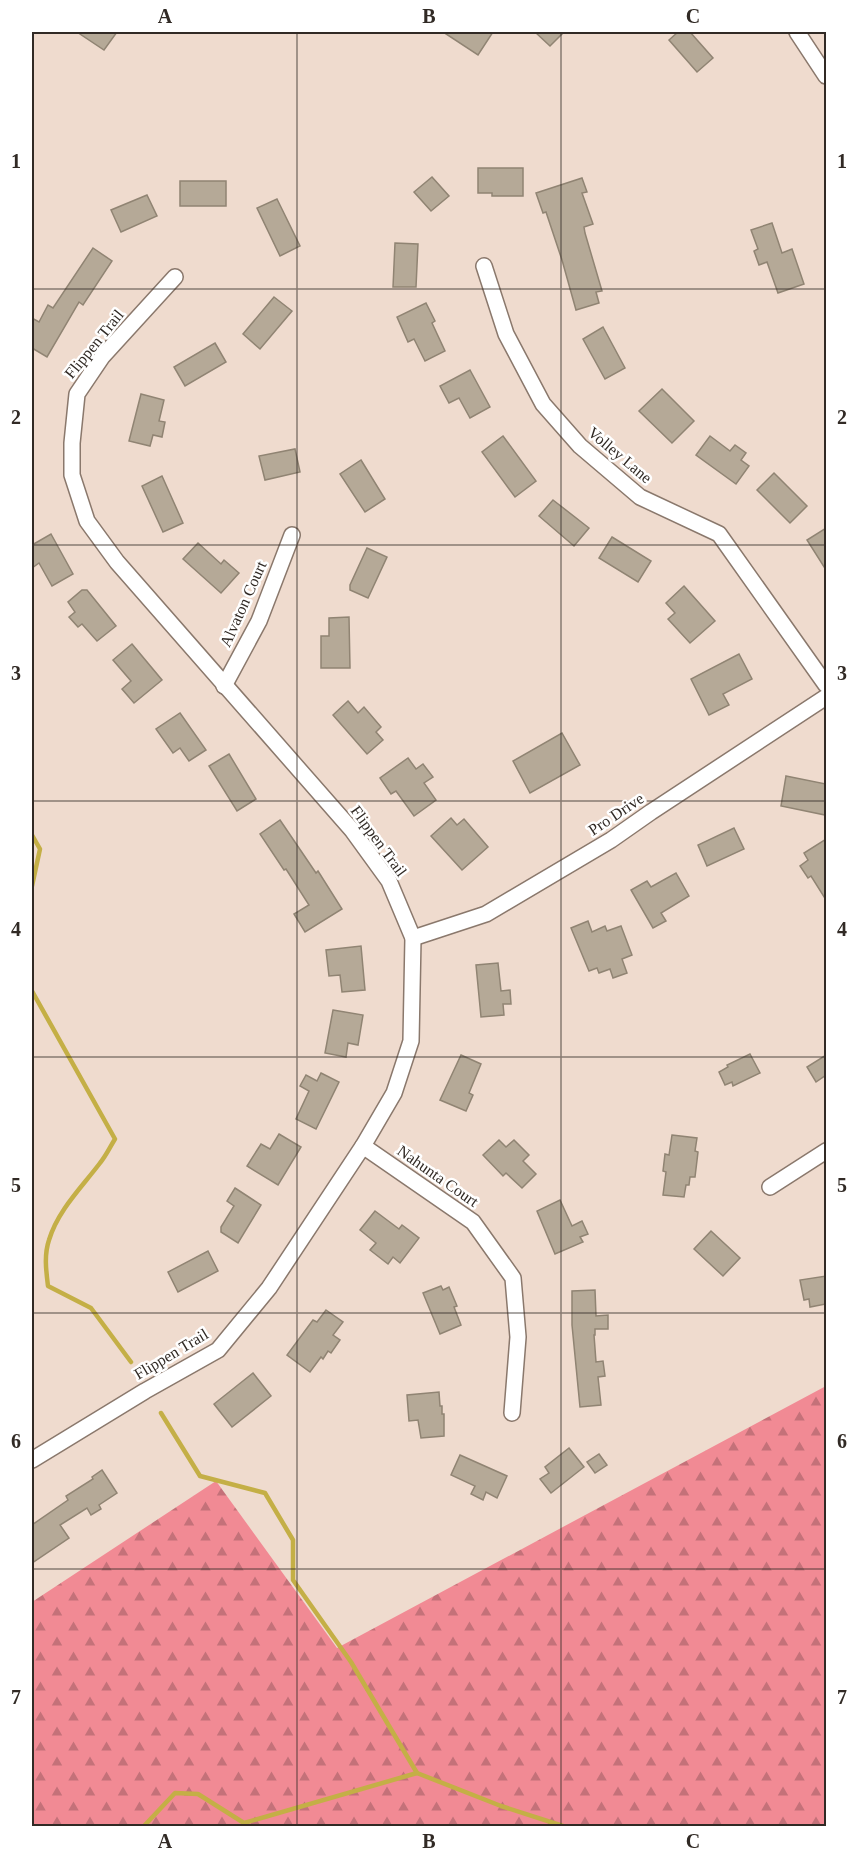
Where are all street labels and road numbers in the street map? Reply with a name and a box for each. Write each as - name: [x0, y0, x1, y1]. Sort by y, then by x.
- street label: Flippen Trail: [61, 306, 128, 382]
- street label: Volley Lane: [584, 424, 655, 487]
- street label: Alvaton Court: [217, 558, 270, 649]
- street label: Pro Drive: [585, 789, 647, 839]
- street label: Flippen Trail: [347, 802, 411, 881]
- street label: Nahunta Court: [394, 1142, 482, 1210]
- street label: Flippen Trail: [131, 1325, 212, 1384]

